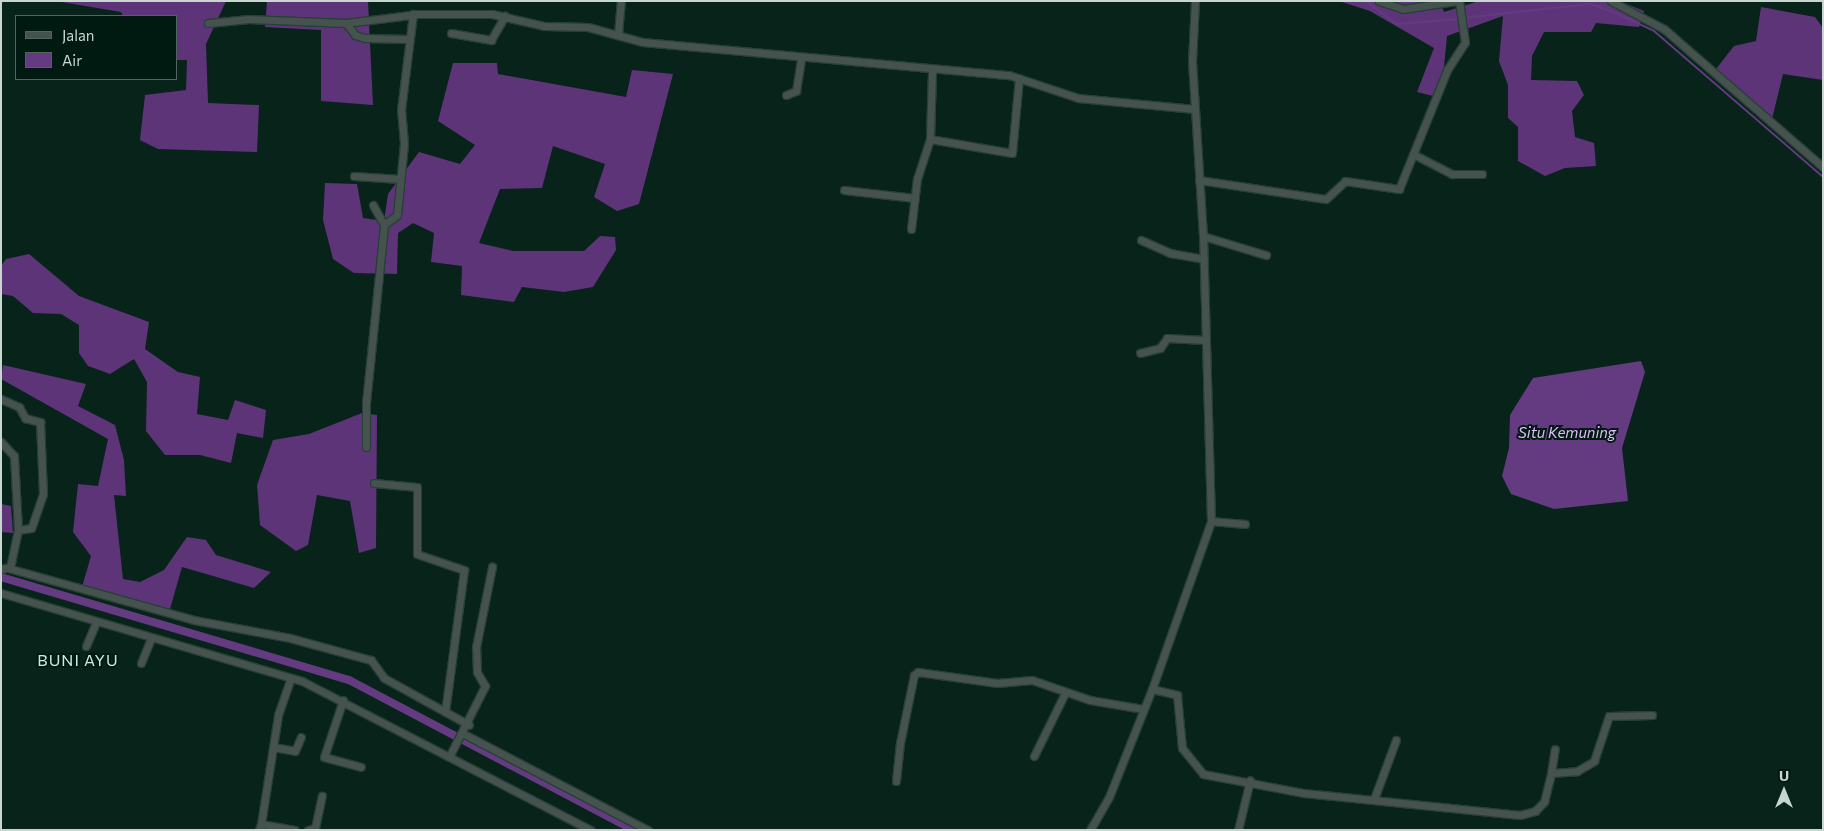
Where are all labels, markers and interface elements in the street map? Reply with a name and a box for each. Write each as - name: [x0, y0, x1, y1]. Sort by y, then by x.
- legend: [15, 15, 178, 80]
- text: Jalan: [62, 26, 94, 44]
- text: Air: [62, 51, 82, 69]
- water label: Situ Kemuning: [1518, 424, 1616, 442]
- district label: BUNI AYU: [36, 650, 120, 670]
- north arrow: [1759, 766, 1809, 816]
- text: U: [1779, 767, 1789, 784]

